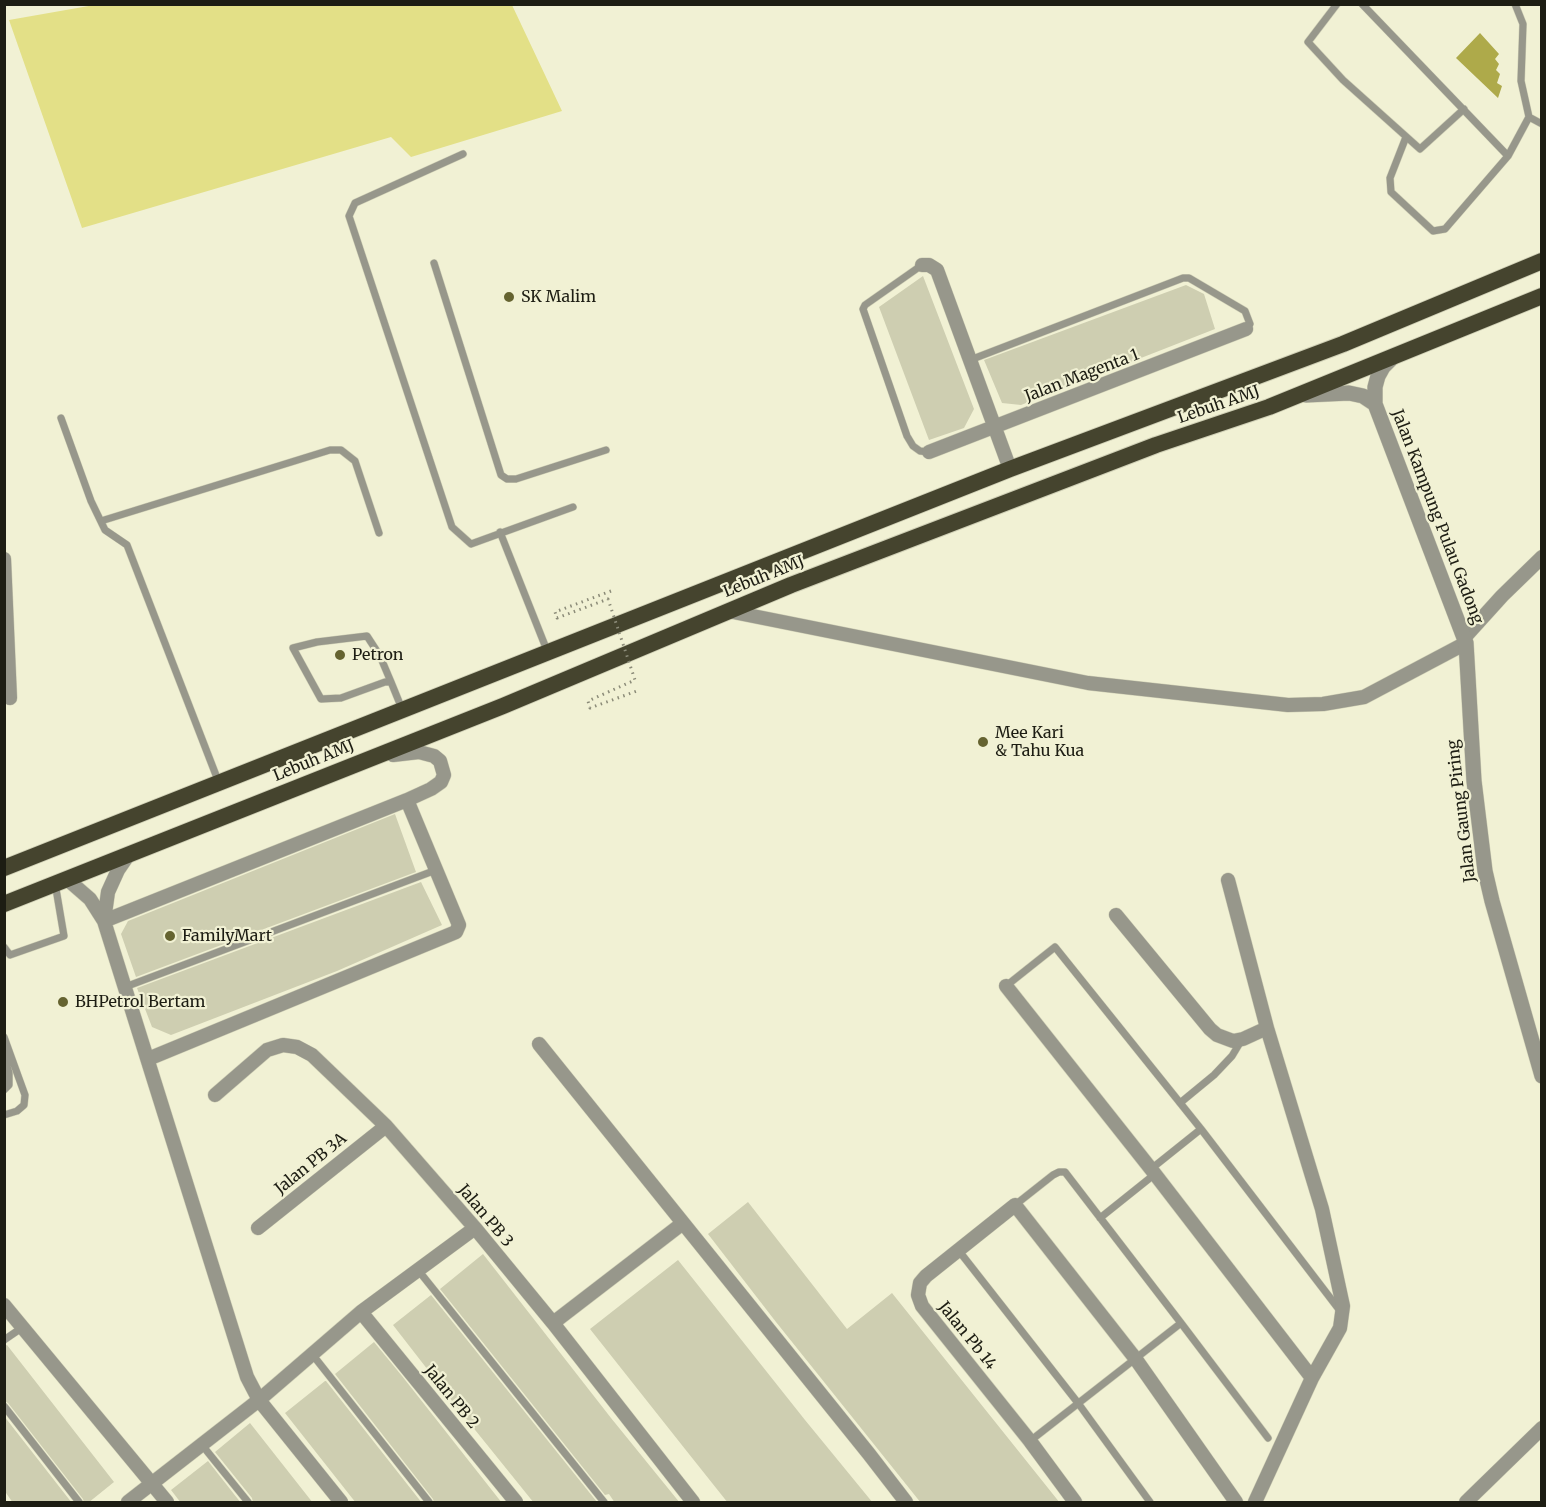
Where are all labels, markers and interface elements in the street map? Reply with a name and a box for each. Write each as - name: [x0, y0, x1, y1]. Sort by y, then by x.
- place label: SK Malim: [521, 287, 596, 307]
- marker: SK Malim: [502, 290, 516, 304]
- street label: Jalan Magenta 1: [1022, 345, 1142, 407]
- street label: Lebuh AMJ: [1175, 382, 1263, 428]
- street label: Jalan Kampung Pulau Gadong: [1387, 407, 1487, 627]
- street label: Lebuh AMJ: [721, 552, 807, 602]
- place label: Petron: [352, 645, 403, 665]
- marker: Petron: [333, 648, 347, 662]
- place label: Mee Kari & Tahu Kua: [995, 723, 1084, 761]
- marker: Mee Kari & Tahu Kua: [976, 735, 990, 749]
- street label: Lebuh AMJ: [271, 736, 357, 786]
- street label: Jalan Gaung Piring: [1444, 738, 1480, 884]
- place label: FamilyMart: [182, 926, 272, 946]
- marker: FamilyMart: [163, 929, 177, 943]
- place label: BHPetrol Bertam: [75, 992, 205, 1012]
- marker: BHPetrol Bertam: [56, 995, 70, 1009]
- street label: Jalan PB 3A: [271, 1129, 351, 1199]
- street label: Jalan PB 3: [453, 1181, 517, 1251]
- street label: Jalan Pb 14: [934, 1298, 1000, 1374]
- street label: Jalan PB 2: [420, 1361, 482, 1433]

